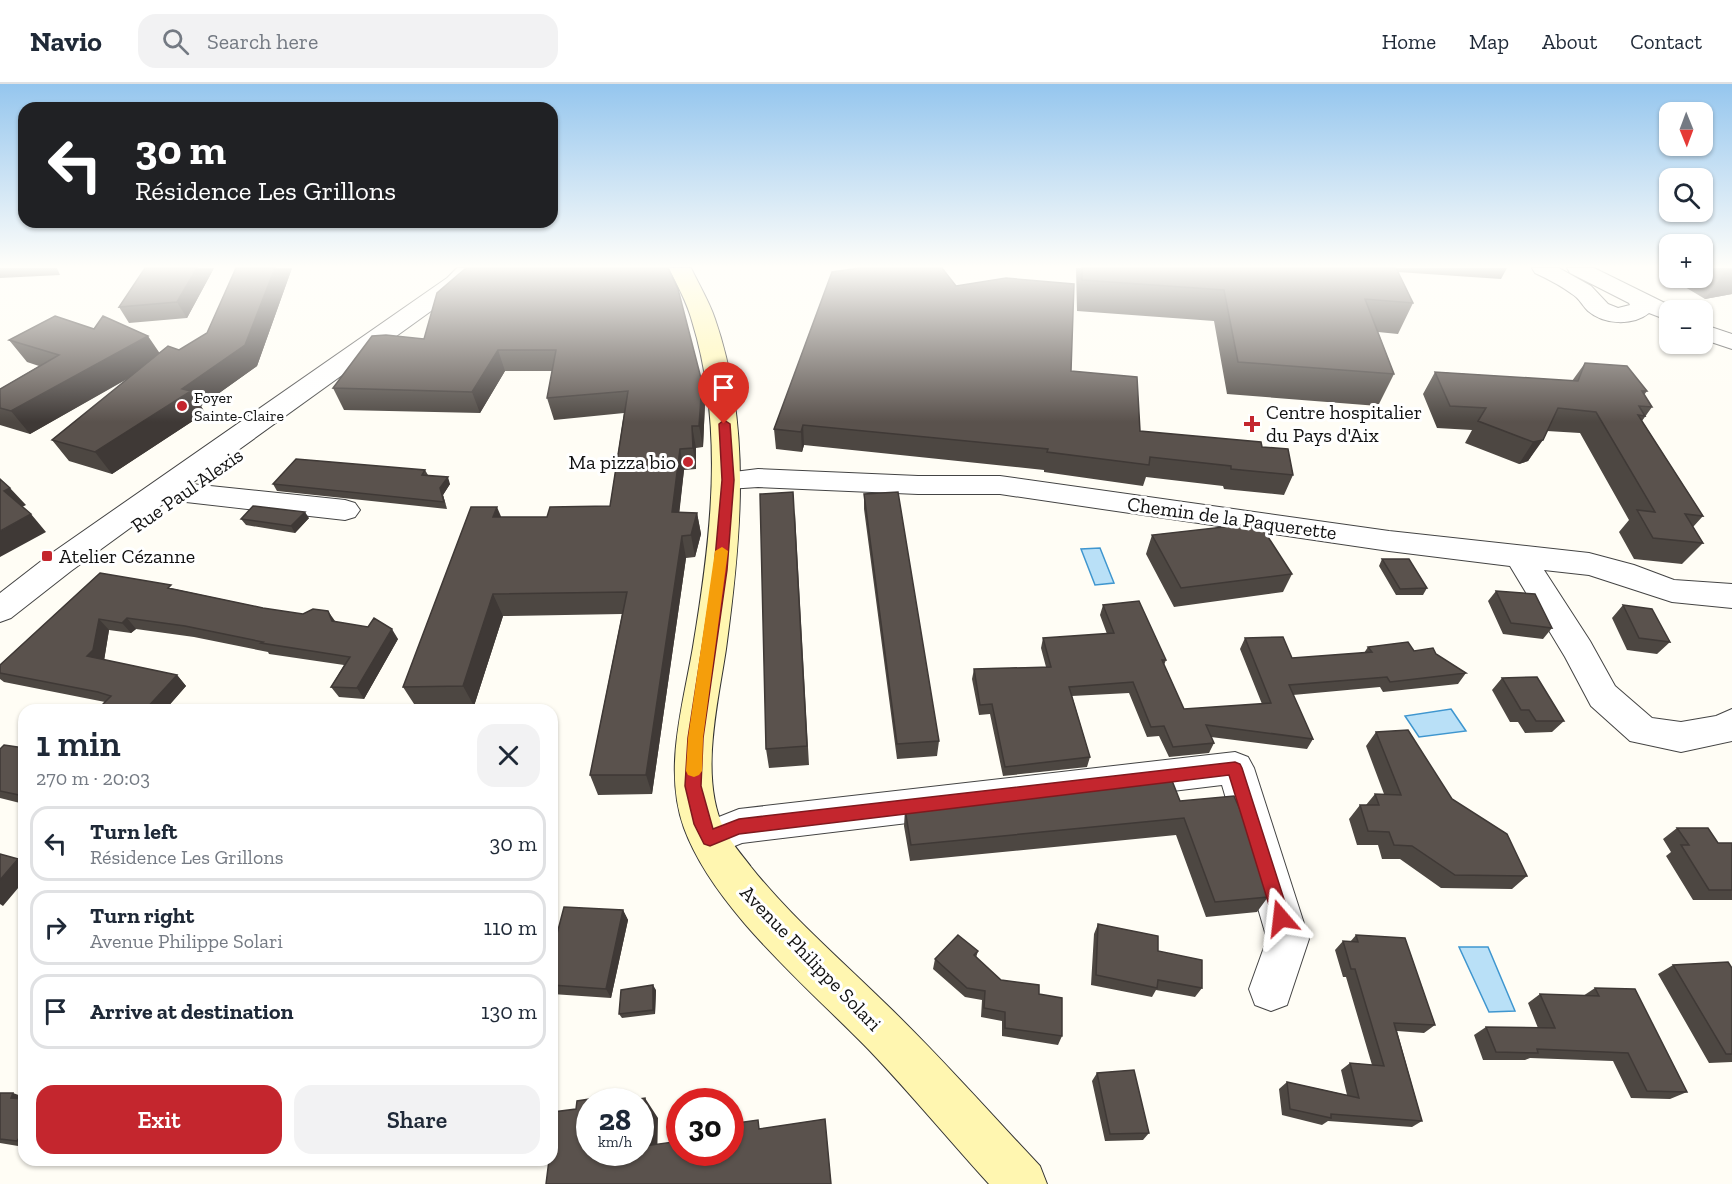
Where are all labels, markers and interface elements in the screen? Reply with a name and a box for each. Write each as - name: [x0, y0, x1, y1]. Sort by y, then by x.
- search box: [138, 14, 558, 68]
- text: Navio: [30, 25, 102, 58]
- icon: search: [159, 25, 192, 58]
- text: Search here: [207, 28, 318, 55]
- text: Home: [1382, 29, 1436, 54]
- text: Map: [1469, 29, 1509, 54]
- text: About: [1542, 29, 1597, 54]
- text: Contact: [1630, 29, 1702, 54]
- north arrow: [1659, 102, 1713, 156]
- map controls: [1659, 102, 1713, 354]
- text: 30 m: [135, 124, 226, 175]
- icon: left: [36, 126, 114, 204]
- button: search: [1659, 168, 1713, 222]
- text: Résidence Les Grillons: [135, 175, 396, 207]
- button: +: [1659, 234, 1713, 288]
- button: −: [1659, 300, 1713, 354]
- pin: [698, 362, 749, 424]
- icon: arrive: [707, 371, 740, 404]
- place label: Foyer Sainte-Claire: [194, 388, 284, 425]
- marker: Foyer Sainte-Claire: [175, 399, 189, 413]
- place label: Centre hospitalier du Pays d'Aix: [1266, 400, 1422, 447]
- marker: Centre hospitalier du Pays d'Aix: [1243, 415, 1261, 433]
- street label: Rue Paul Alexis: [126, 443, 248, 537]
- place label: Ma pizza bio: [568, 450, 676, 474]
- marker: Ma pizza bio: [681, 455, 695, 469]
- street label: Chemin de la Paquerette: [1126, 491, 1338, 545]
- place label: Atelier Cézanne: [59, 544, 195, 568]
- marker: Atelier Cézanne: [40, 549, 54, 563]
- text: 1 min: [36, 722, 121, 765]
- button: close: [477, 724, 540, 787]
- text: 270 m · 20:03: [36, 766, 150, 790]
- text: Turn left: [90, 818, 177, 845]
- icon: left: [39, 827, 72, 860]
- text: 30 m: [490, 830, 537, 857]
- text: Résidence Les Grillons: [90, 845, 283, 869]
- street label: Avenue Philippe Solari: [735, 880, 887, 1036]
- position arrow: [1249, 886, 1313, 950]
- text: Turn right: [90, 902, 194, 929]
- icon: right: [39, 911, 72, 944]
- text: 110 m: [483, 914, 537, 941]
- text: Avenue Philippe Solari: [90, 929, 283, 953]
- icon: arrive: [39, 995, 72, 1028]
- text: Arrive at destination: [90, 998, 293, 1025]
- text: 130 m: [481, 998, 537, 1025]
- button: Exit: [36, 1085, 282, 1154]
- button: Share: [294, 1085, 540, 1154]
- speed limit sign: 30: [666, 1088, 744, 1166]
- text: 28: [599, 1102, 631, 1138]
- text: km/h: [598, 1133, 632, 1151]

